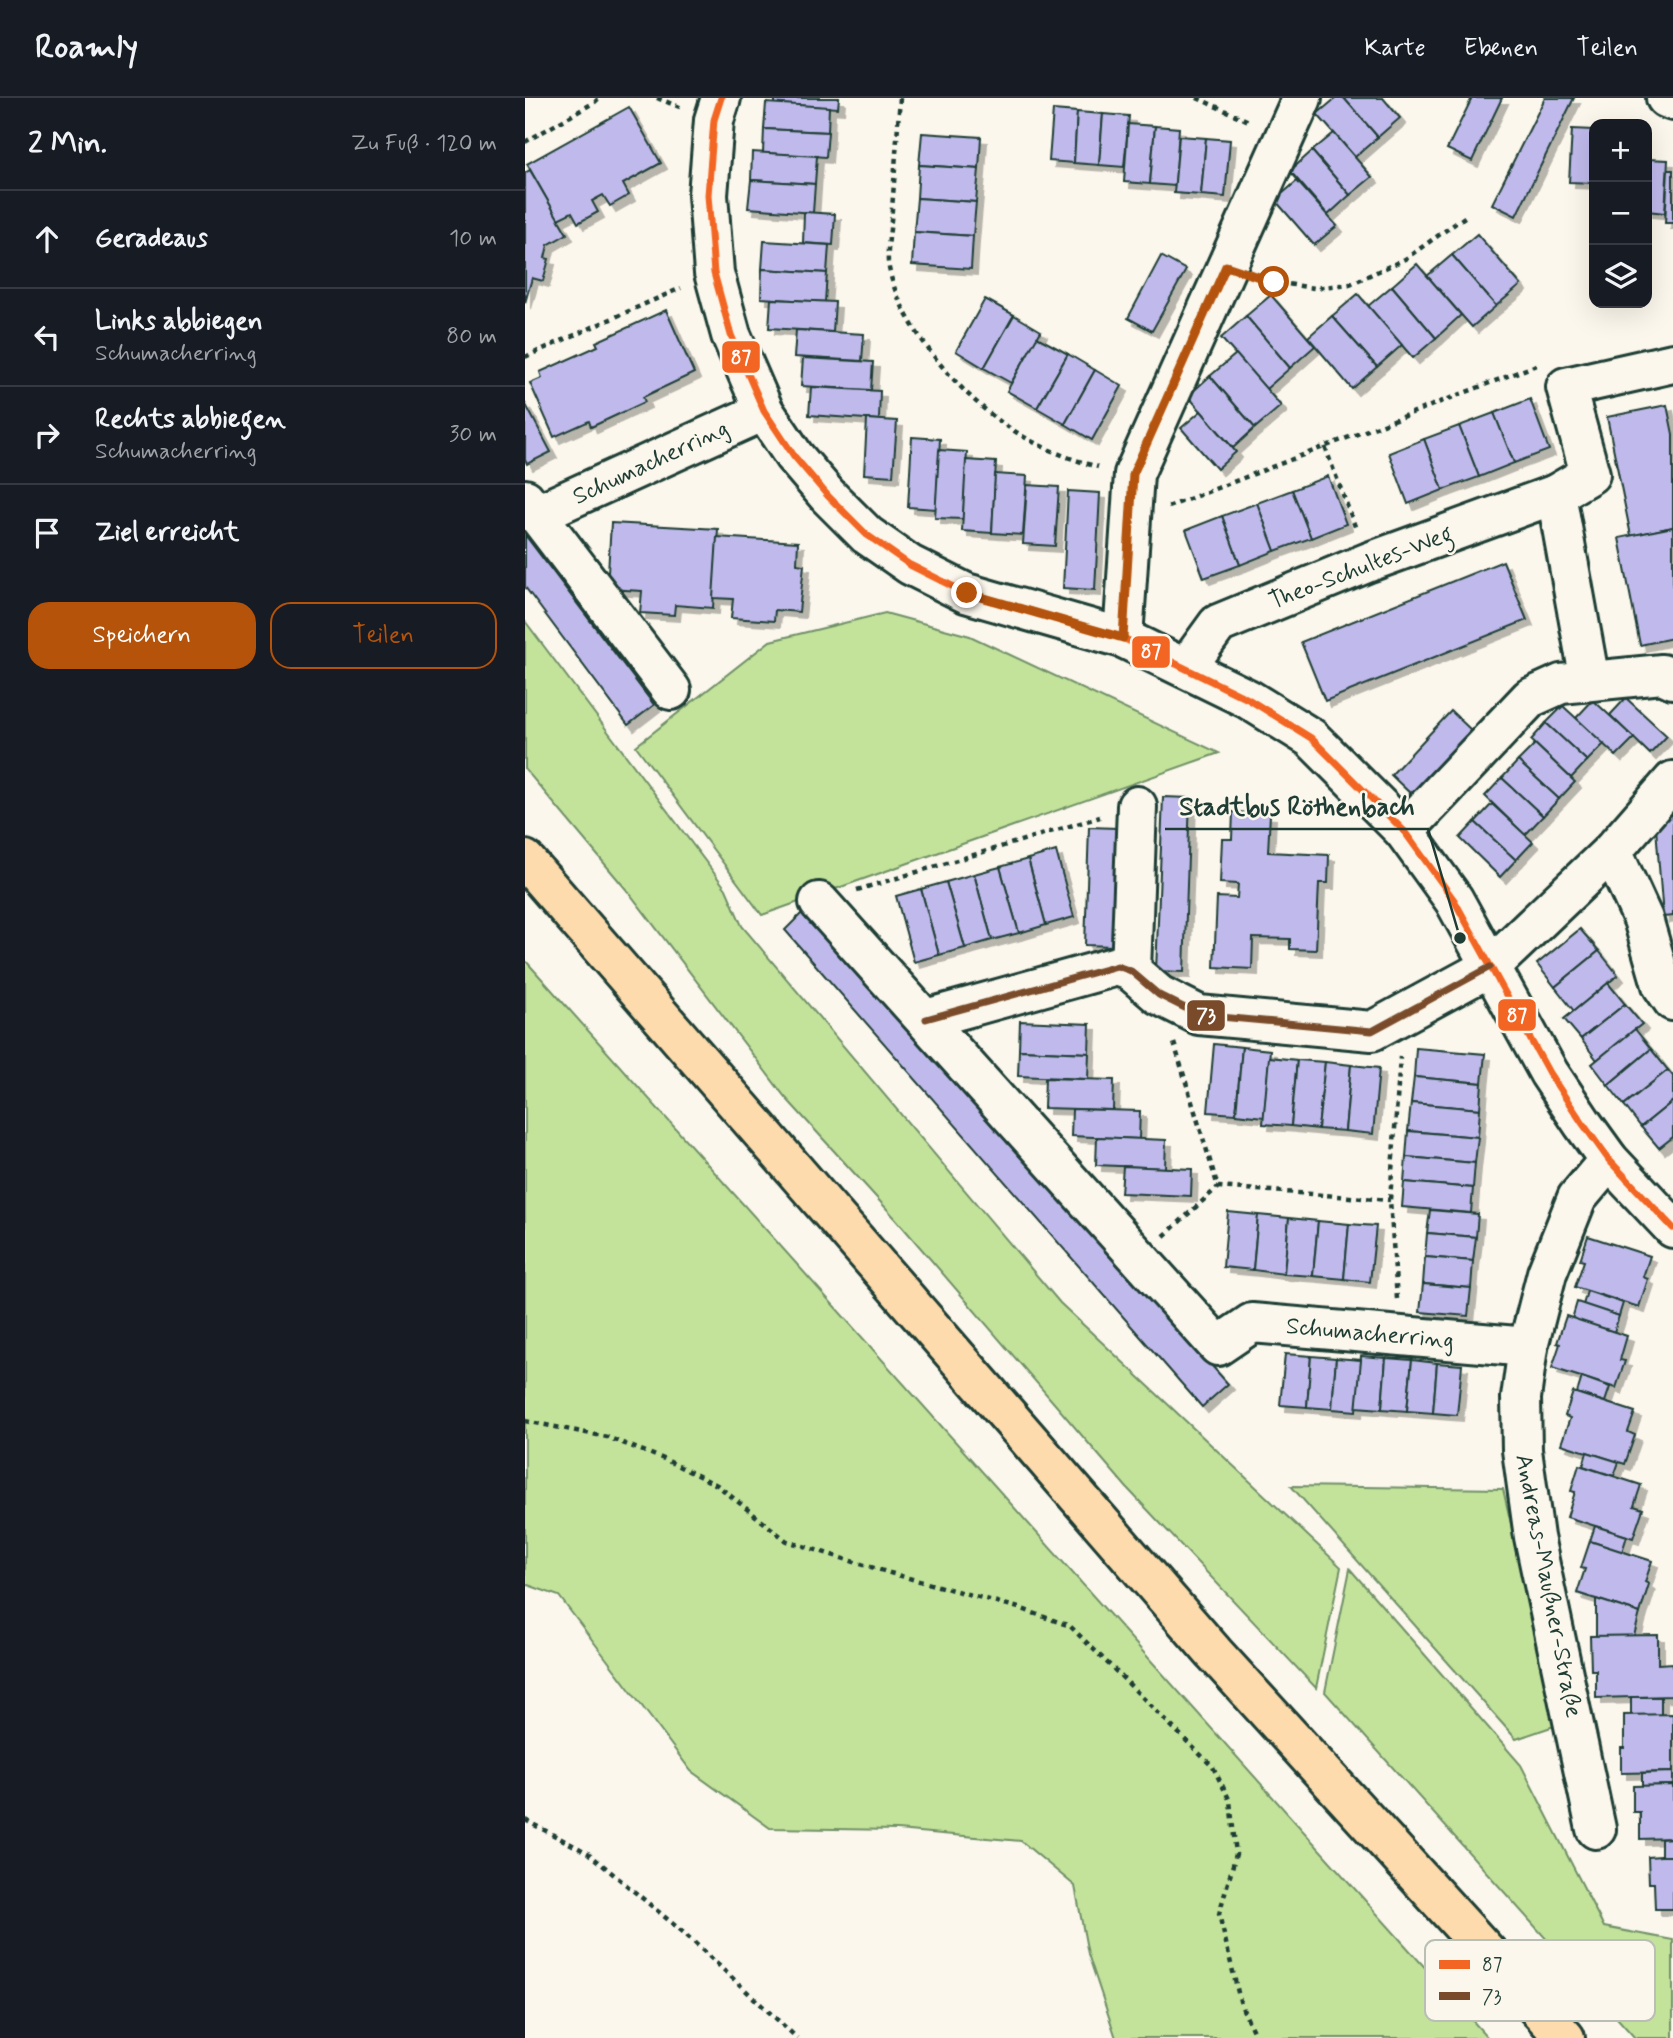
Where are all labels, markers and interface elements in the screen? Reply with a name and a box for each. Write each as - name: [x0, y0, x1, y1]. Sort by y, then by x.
- text: Roamly: [35, 26, 138, 70]
- text: Karte: [1364, 33, 1426, 64]
- text: Ebenen: [1464, 33, 1538, 64]
- text: Teilen: [1576, 33, 1638, 64]
- map controls: [1589, 119, 1652, 308]
- button: +: [1589, 119, 1652, 182]
- text: 2 Min.: [28, 124, 107, 163]
- text: Zu Fuß · 120 m: [351, 129, 497, 159]
- button: −: [1589, 182, 1652, 245]
- icon: ahead: [28, 220, 66, 258]
- text: Geradeaus: [95, 222, 208, 256]
- text: 10 m: [449, 224, 497, 254]
- button: layers: [1589, 245, 1652, 308]
- route start: [1258, 266, 1289, 297]
- text: Links abbiegen: [95, 305, 263, 339]
- icon: left: [28, 318, 66, 356]
- text: 80 m: [446, 322, 497, 352]
- text: Schumacherring: [95, 339, 257, 369]
- line badge: 87: [721, 340, 761, 374]
- text: 87: [731, 346, 752, 371]
- text: Rechts abbiegen: [95, 403, 286, 437]
- street label: Schumacherring: [568, 413, 734, 513]
- icon: right: [28, 416, 66, 454]
- text: 30 m: [449, 420, 497, 450]
- text: Schumacherring: [95, 437, 257, 467]
- icon: arrive: [28, 514, 66, 552]
- text: Ziel erreicht: [95, 516, 239, 550]
- street label: Theo-Schultes-Weg: [1264, 519, 1459, 620]
- route end: [951, 577, 982, 608]
- button: Speichern: [28, 602, 256, 669]
- button: Teilen: [270, 602, 497, 669]
- line badge: 87: [1131, 635, 1171, 669]
- text: 87: [1141, 640, 1162, 665]
- callout: Stadtbus Röthenbach: [1165, 782, 1428, 829]
- text: Stadtbus Röthenbach: [1179, 791, 1415, 825]
- line badge: 87: [1497, 998, 1537, 1032]
- line badge: 73: [1186, 999, 1226, 1032]
- text: 73: [1196, 1004, 1216, 1029]
- text: 87: [1507, 1004, 1528, 1029]
- street label: Schumacherring: [1285, 1311, 1455, 1357]
- street label: Andreas-Maußner-Straße: [1507, 1452, 1589, 1721]
- legend: [1425, 1940, 1655, 2021]
- text: 87: [1482, 1953, 1502, 1978]
- text: 73: [1482, 1985, 1502, 2010]

